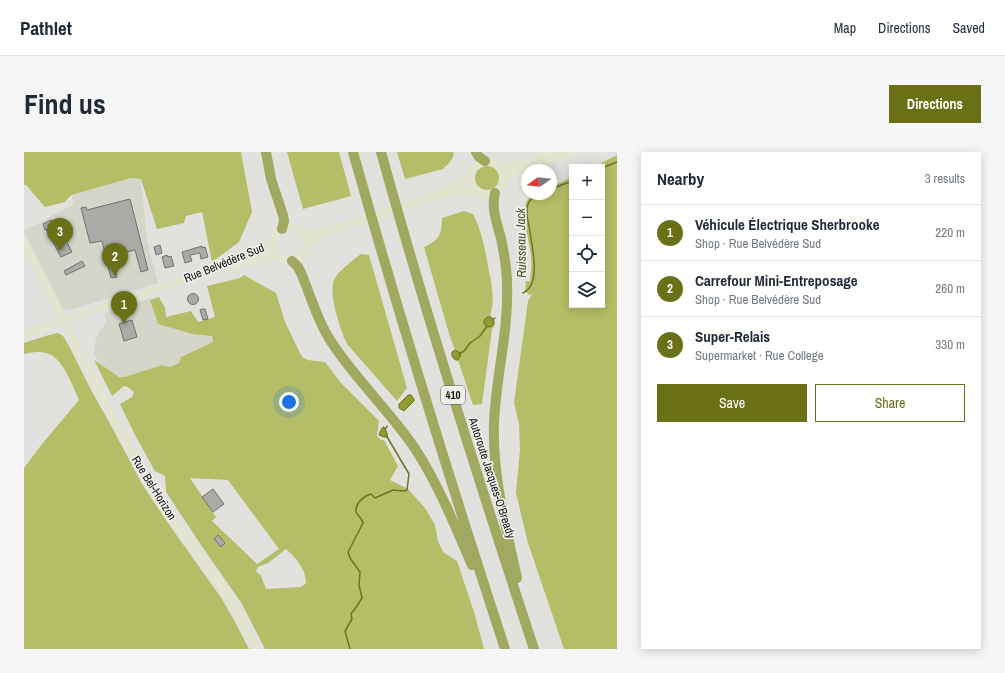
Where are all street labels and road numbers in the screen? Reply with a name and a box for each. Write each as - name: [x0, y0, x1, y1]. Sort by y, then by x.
- street label: Rue Belvédère Sud: [181, 240, 267, 286]
- road number: 410: [441, 386, 465, 404]
- street label: Autoroute Jacques-O'Bready: [465, 415, 519, 540]
- street label: Rue Bel-Horizon: [128, 453, 180, 523]

